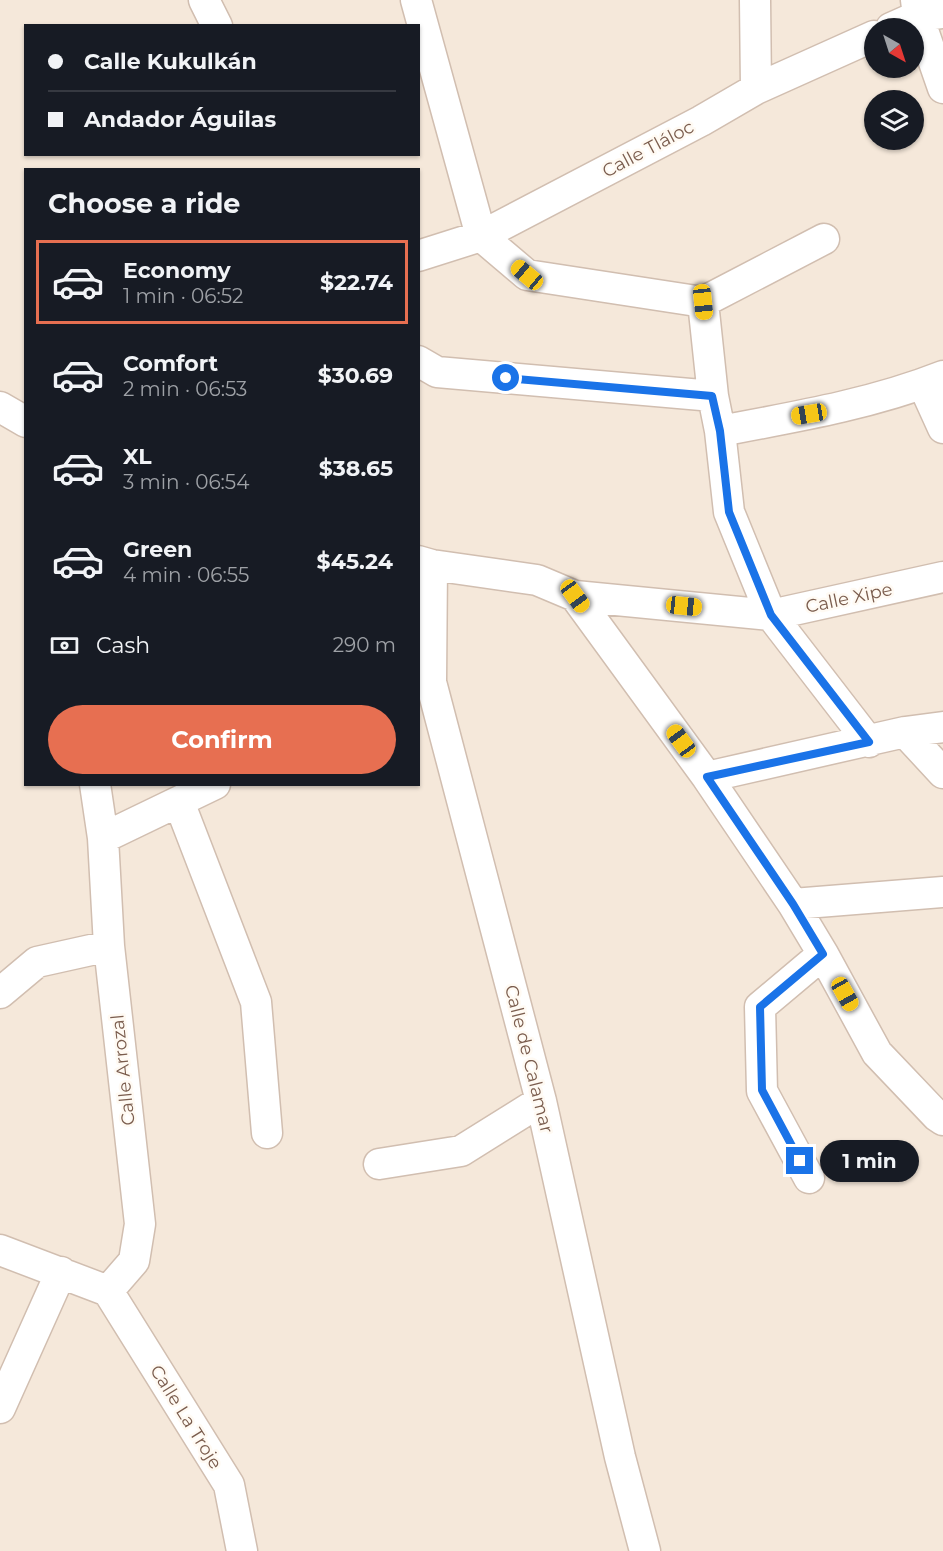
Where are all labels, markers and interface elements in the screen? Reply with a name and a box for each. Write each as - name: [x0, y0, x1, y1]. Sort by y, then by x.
- north arrow: [864, 18, 924, 78]
- map controls: [864, 18, 924, 150]
- text: Calle Kukulkán: [84, 48, 257, 75]
- button: layers: [864, 90, 924, 150]
- text: Andador Águilas: [84, 106, 276, 133]
- street label: Calle Tláloc: [598, 116, 698, 182]
- text: Choose a ride: [48, 187, 240, 220]
- icon: car: [51, 255, 105, 309]
- text: Economy: [123, 257, 231, 284]
- car: [507, 257, 547, 293]
- text: $22.74: [320, 269, 393, 296]
- car: [692, 283, 714, 321]
- text: 1 min · 06:52: [123, 284, 243, 308]
- icon: car: [51, 348, 105, 402]
- text: Comfort: [123, 350, 218, 377]
- text: $30.69: [318, 362, 393, 389]
- route start: [492, 364, 519, 391]
- text: 2 min · 06:53: [123, 377, 247, 401]
- car: [790, 402, 828, 426]
- icon: car: [51, 441, 105, 495]
- text: XL: [123, 443, 152, 470]
- text: $38.65: [319, 455, 393, 482]
- text: 3 min · 06:54: [123, 470, 249, 494]
- icon: car: [51, 534, 105, 588]
- text: Green: [123, 536, 192, 563]
- text: $45.24: [317, 548, 393, 575]
- text: 4 min · 06:55: [123, 563, 249, 587]
- car: [557, 576, 593, 616]
- street label: Calle Xipe: [804, 578, 895, 618]
- car: [665, 595, 703, 617]
- icon: cash: [48, 629, 81, 662]
- text: Cash: [96, 632, 150, 659]
- text: 290 m: [333, 633, 396, 657]
- button: Confirm: [48, 705, 396, 774]
- car: [663, 721, 699, 761]
- car: [828, 974, 862, 1014]
- street label: Calle de Calamar: [500, 983, 558, 1135]
- street label: Calle Arrozal: [106, 1014, 140, 1126]
- callout: 1 min: [821, 1140, 920, 1182]
- route end: [786, 1147, 813, 1174]
- text: 1 min: [842, 1149, 897, 1173]
- street label: Calle La Troje: [145, 1361, 227, 1473]

